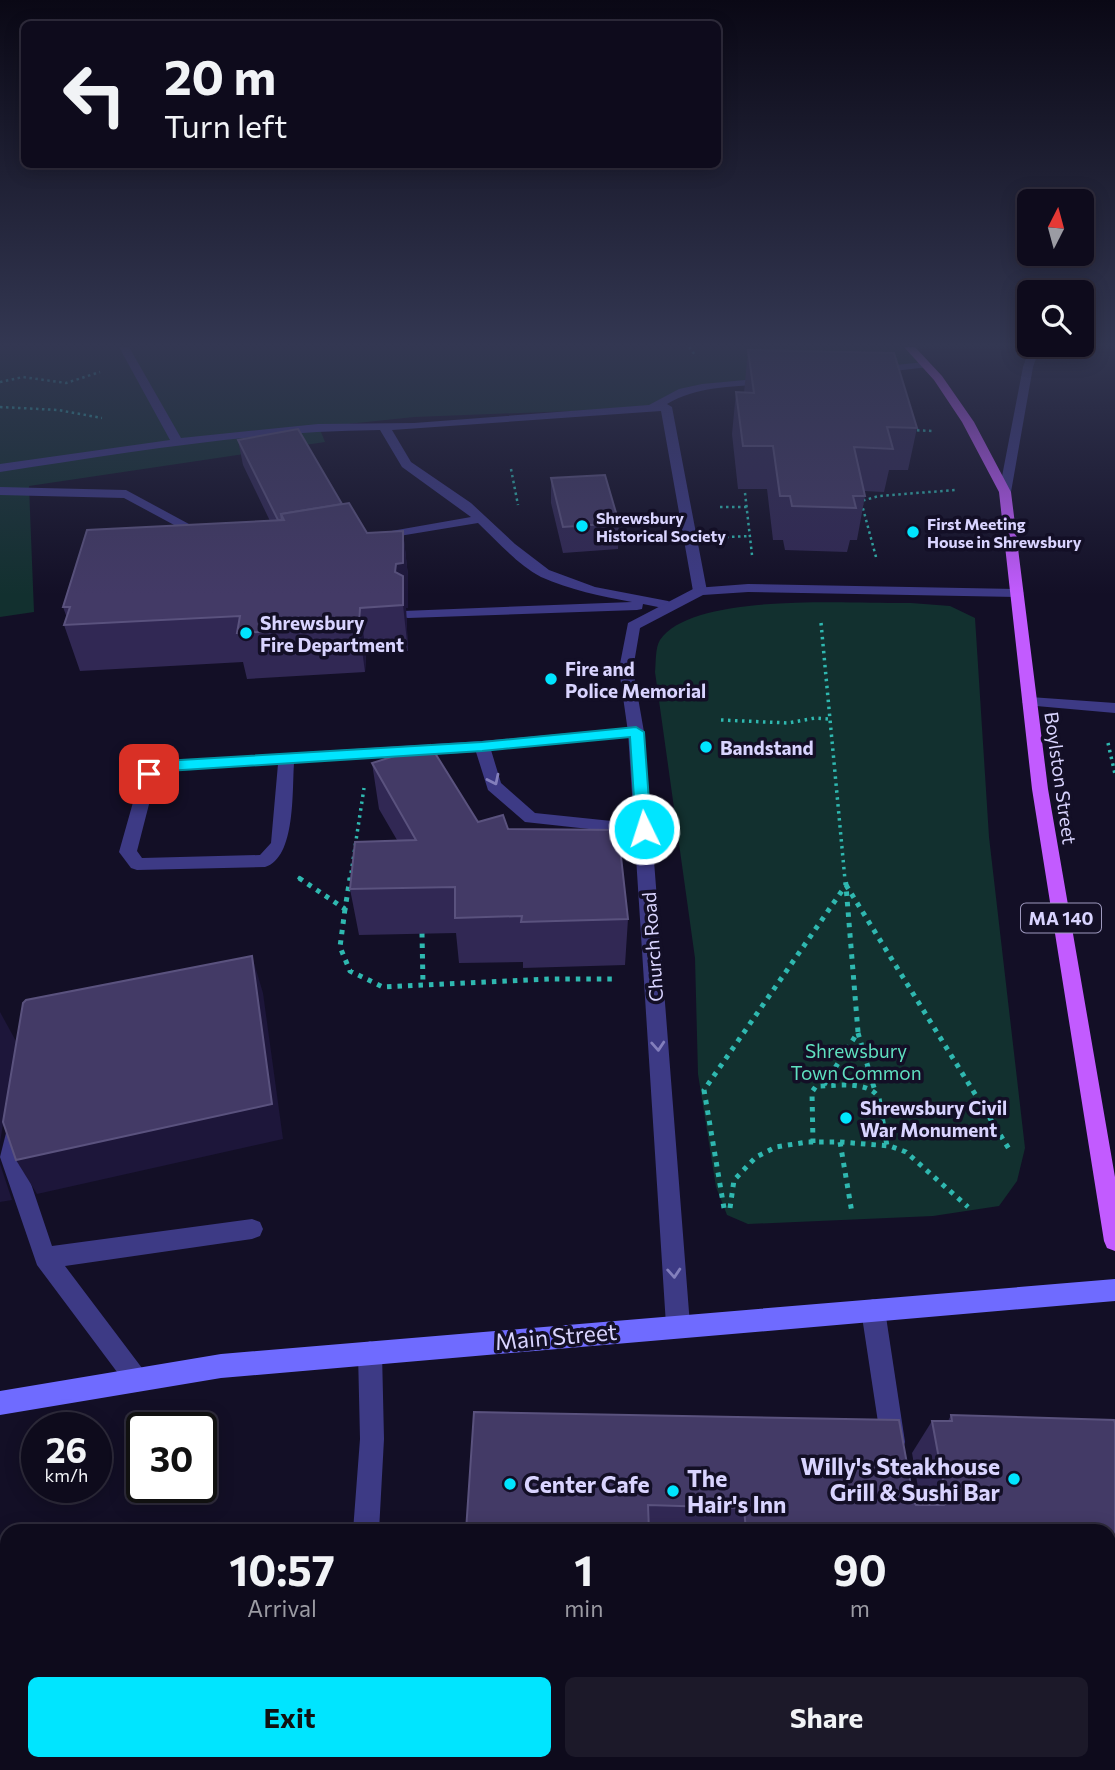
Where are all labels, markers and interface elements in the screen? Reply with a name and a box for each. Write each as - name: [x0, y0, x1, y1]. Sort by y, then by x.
- text: 20 m: [164, 45, 276, 105]
- icon: left: [49, 49, 140, 140]
- text: Turn left: [164, 105, 288, 145]
- north arrow: [1017, 189, 1094, 266]
- map controls: [1017, 189, 1094, 357]
- button: search: [1017, 280, 1094, 357]
- place label: Shrewsbury Historical Society: [596, 508, 726, 545]
- place label: First Meeting House in Shrewsbury: [927, 514, 1082, 551]
- marker: Shrewsbury Historical Society: [574, 518, 590, 534]
- marker: First Meeting House in Shrewsbury: [905, 524, 921, 540]
- place label: Shrewsbury Fire Department: [260, 611, 404, 656]
- marker: Shrewsbury Fire Department: [238, 625, 254, 641]
- place label: Fire and Police Memorial: [565, 657, 706, 702]
- marker: Fire and Police Memorial: [543, 671, 559, 687]
- street label: Boylston Street: [1040, 710, 1082, 846]
- place label: Bandstand: [720, 736, 814, 759]
- marker: Bandstand: [698, 739, 714, 755]
- pin: [119, 744, 179, 804]
- icon: arrive: [130, 755, 168, 793]
- one-way arrow: [486, 773, 500, 785]
- position arrow: [607, 792, 681, 866]
- street label: Church Road: [637, 891, 667, 1003]
- road number: MA 140: [1021, 903, 1101, 932]
- park label: Shrewsbury Town Common: [790, 1039, 922, 1084]
- one-way arrow: [651, 1041, 666, 1052]
- place label: Shrewsbury Civil War Monument: [860, 1096, 1007, 1141]
- marker: Shrewsbury Civil War Monument: [838, 1110, 854, 1126]
- one-way arrow: [667, 1268, 682, 1279]
- street label: Main Street: [494, 1317, 618, 1355]
- speed limit sign: 30: [126, 1412, 217, 1503]
- text: 26: [46, 1427, 87, 1470]
- place label: Willy's Steakhouse Grill & Sushi Bar: [800, 1452, 1000, 1506]
- text: km/h: [45, 1464, 88, 1486]
- place label: The Hair's Inn: [687, 1464, 786, 1518]
- place label: Center Cafe: [524, 1470, 650, 1498]
- marker: Willy's Steakhouse Grill & Sushi Bar: [1006, 1471, 1022, 1487]
- marker: Center Cafe: [502, 1476, 518, 1492]
- marker: The Hair's Inn: [665, 1483, 681, 1499]
- text: 10:57: [229, 1543, 335, 1595]
- text: 1: [574, 1543, 593, 1595]
- text: 90: [833, 1543, 887, 1595]
- text: Arrival: [247, 1594, 317, 1622]
- text: min: [564, 1594, 603, 1622]
- text: m: [850, 1594, 870, 1622]
- button: Exit: [28, 1677, 551, 1757]
- button: Share: [565, 1677, 1088, 1757]

